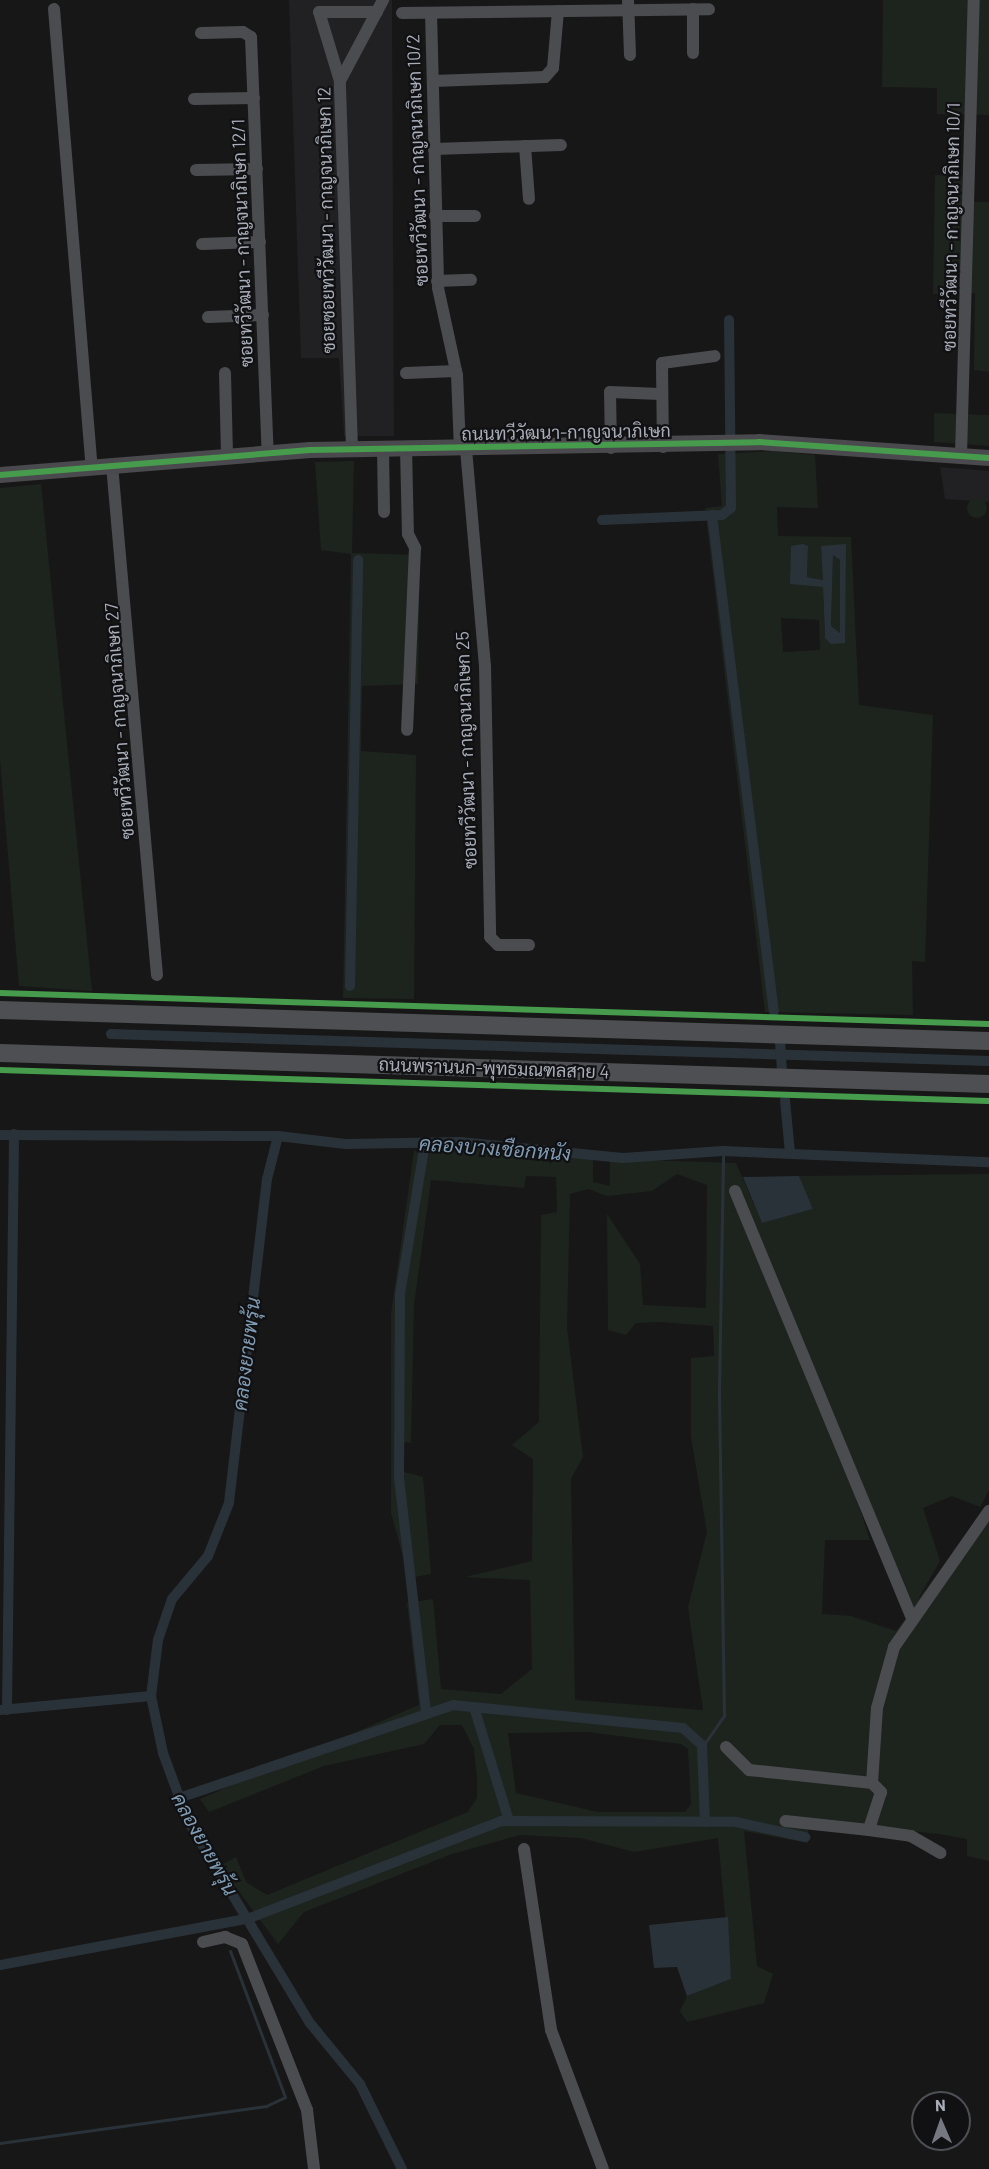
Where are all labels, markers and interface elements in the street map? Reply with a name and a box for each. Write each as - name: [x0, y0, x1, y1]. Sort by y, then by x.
- street label: ซอยทวีวัฒนา - กาญจนาภิเษก 10/2: [402, 34, 432, 286]
- street label: ซอยซอยทวีวัฒนา - กาญจนาภิเษก 12: [313, 87, 339, 353]
- street label: ซอยทวีวัฒนา - กาญจนาภิเษก 10/1: [938, 102, 964, 352]
- street label: ซอยทวีวัฒนา - กาญจนาภิเษก 12/1: [227, 119, 257, 367]
- street label: ถนนทวีวัฒนา-กาญจนาภิเษก: [461, 419, 671, 445]
- street label: ซอยทวีวัฒนา - กาญจนาภิเษก 27: [100, 602, 138, 840]
- street label: ซอยทวีวัฒนา - กาญจนาภิเษก 25: [451, 631, 481, 869]
- street label: ถนนพรานนก-พุทธมณฑลสาย 4: [378, 1053, 610, 1083]
- water label: คลองบางเชือกหนัง: [418, 1131, 572, 1165]
- water label: คลองยายพรุ้น: [227, 1296, 265, 1412]
- water label: คลองยายพรุ้น: [167, 1788, 243, 1900]
- north arrow: [911, 2091, 971, 2151]
- text: N: [935, 2095, 946, 2114]

